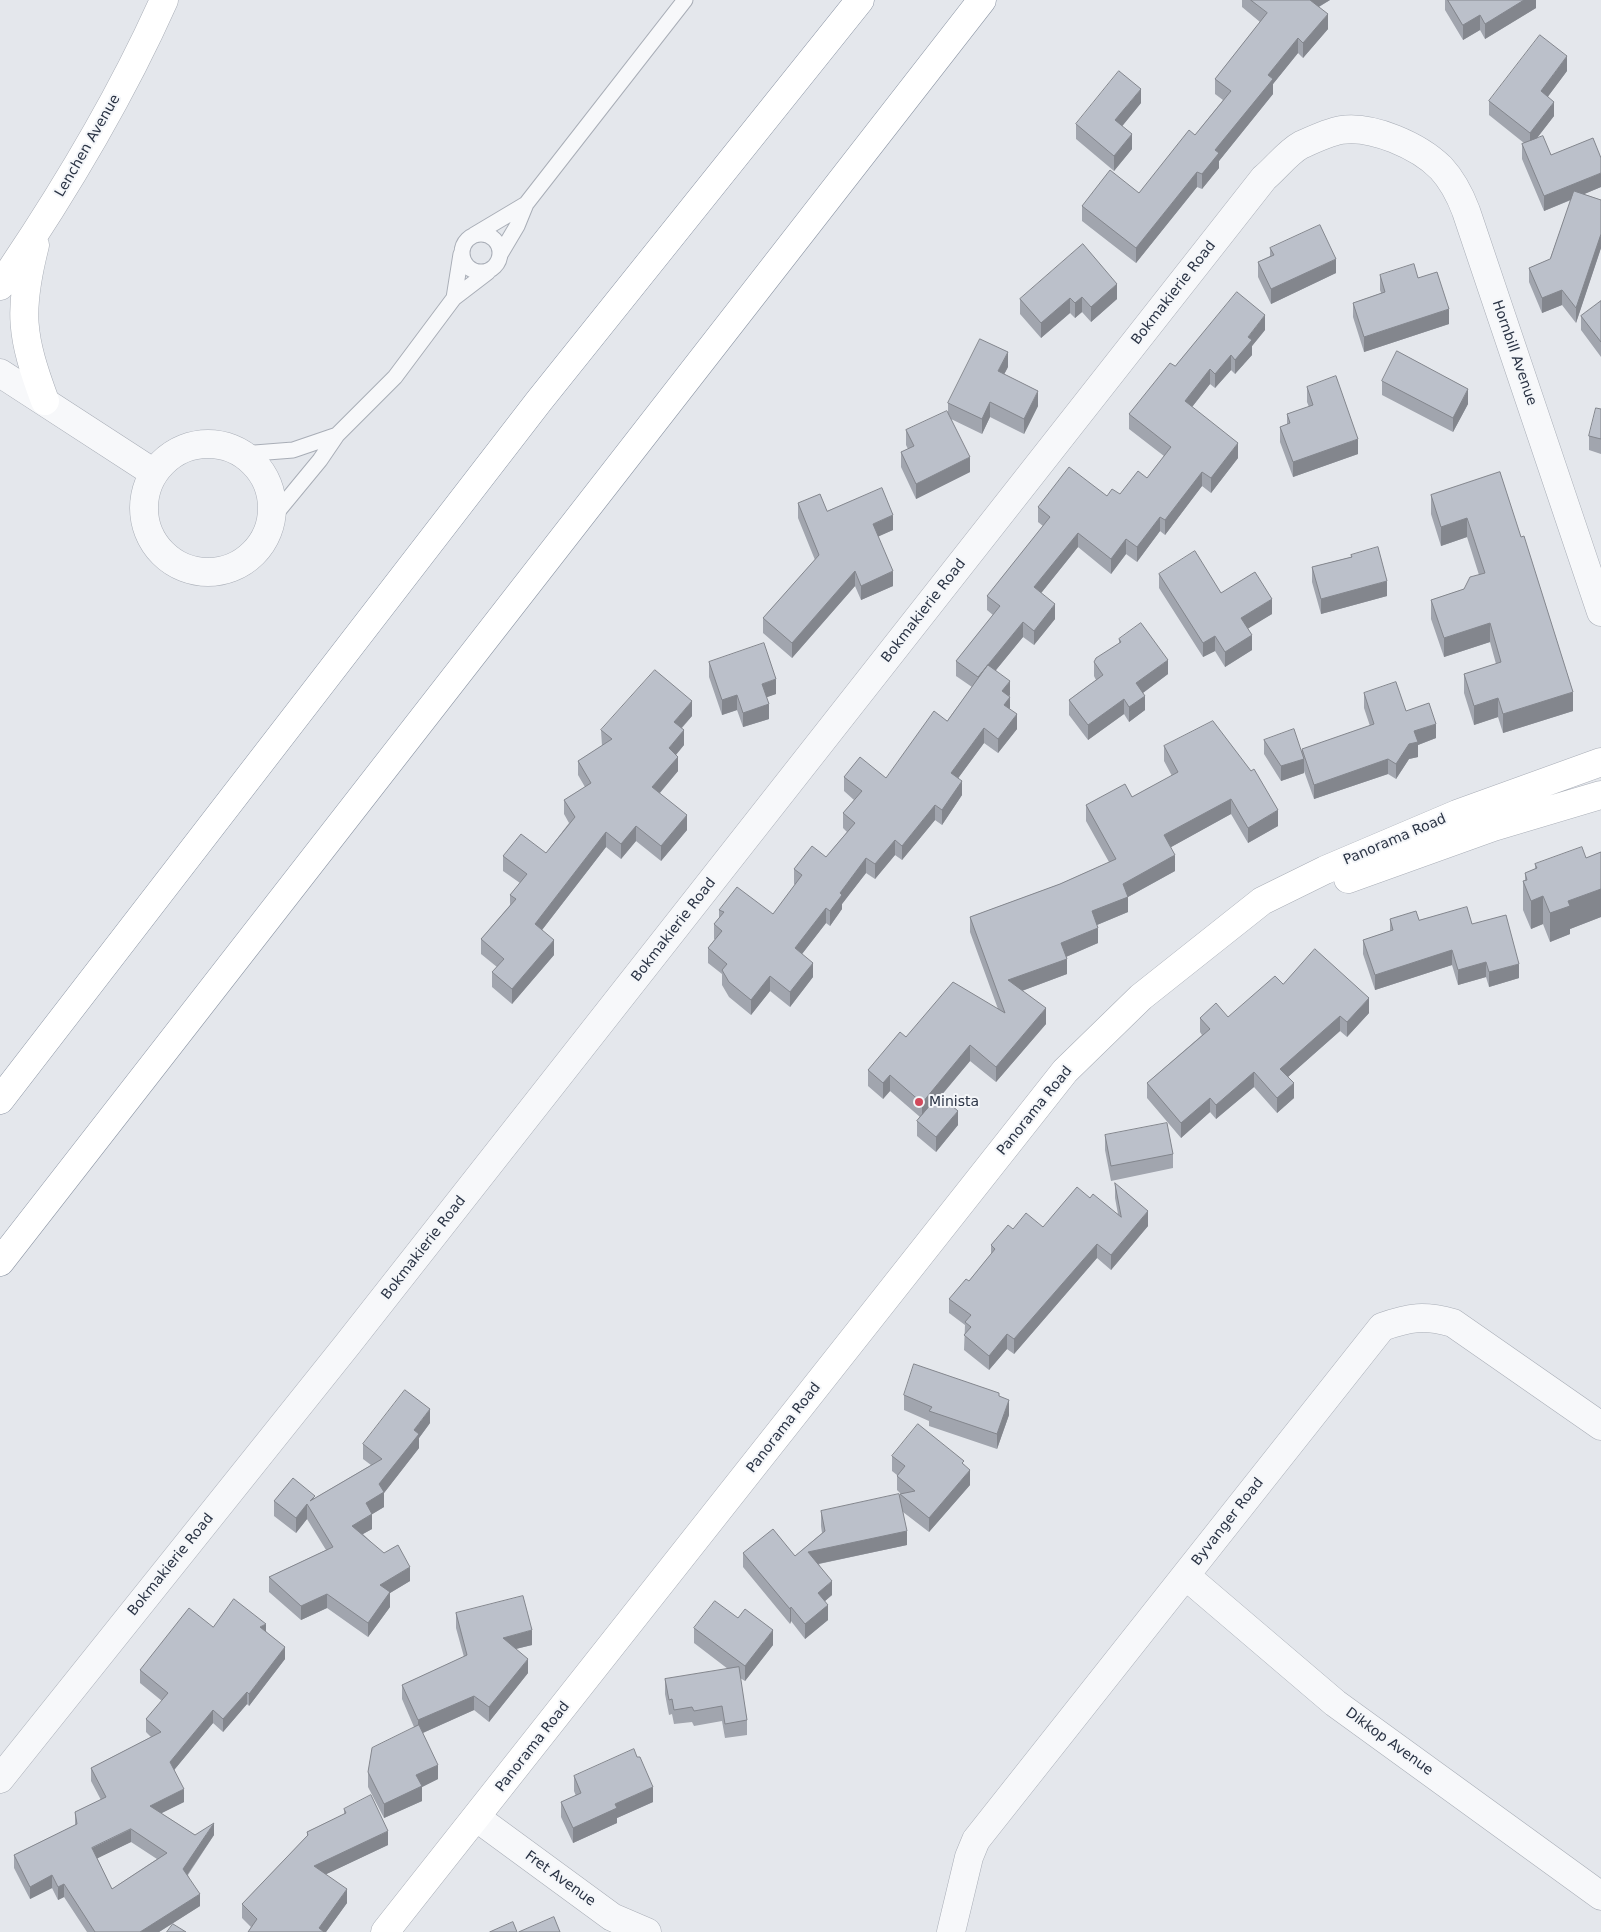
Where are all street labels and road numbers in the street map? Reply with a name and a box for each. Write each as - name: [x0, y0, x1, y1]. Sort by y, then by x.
- street label: Lenchen Avenue: [52, 92, 124, 200]
- street label: Bokmakierie Road: [1128, 238, 1220, 348]
- street label: Hornbill Avenue: [1488, 298, 1540, 408]
- street label: Bokmakierie Road: [878, 556, 970, 666]
- street label: Panorama Road: [1341, 811, 1449, 869]
- street label: Bokmakierie Road: [628, 875, 720, 985]
- street label: Panorama Road: [994, 1063, 1076, 1159]
- street label: Bokmakierie Road: [378, 1193, 470, 1303]
- street label: Panorama Road: [744, 1380, 824, 1476]
- street label: Byvanger Road: [1189, 1475, 1267, 1569]
- street label: Bokmakierie Road: [125, 1510, 217, 1620]
- street label: Panorama Road: [493, 1699, 573, 1795]
- street label: Dikkop Avenue: [1342, 1705, 1436, 1779]
- street label: Fret Avenue: [521, 1848, 599, 1910]

